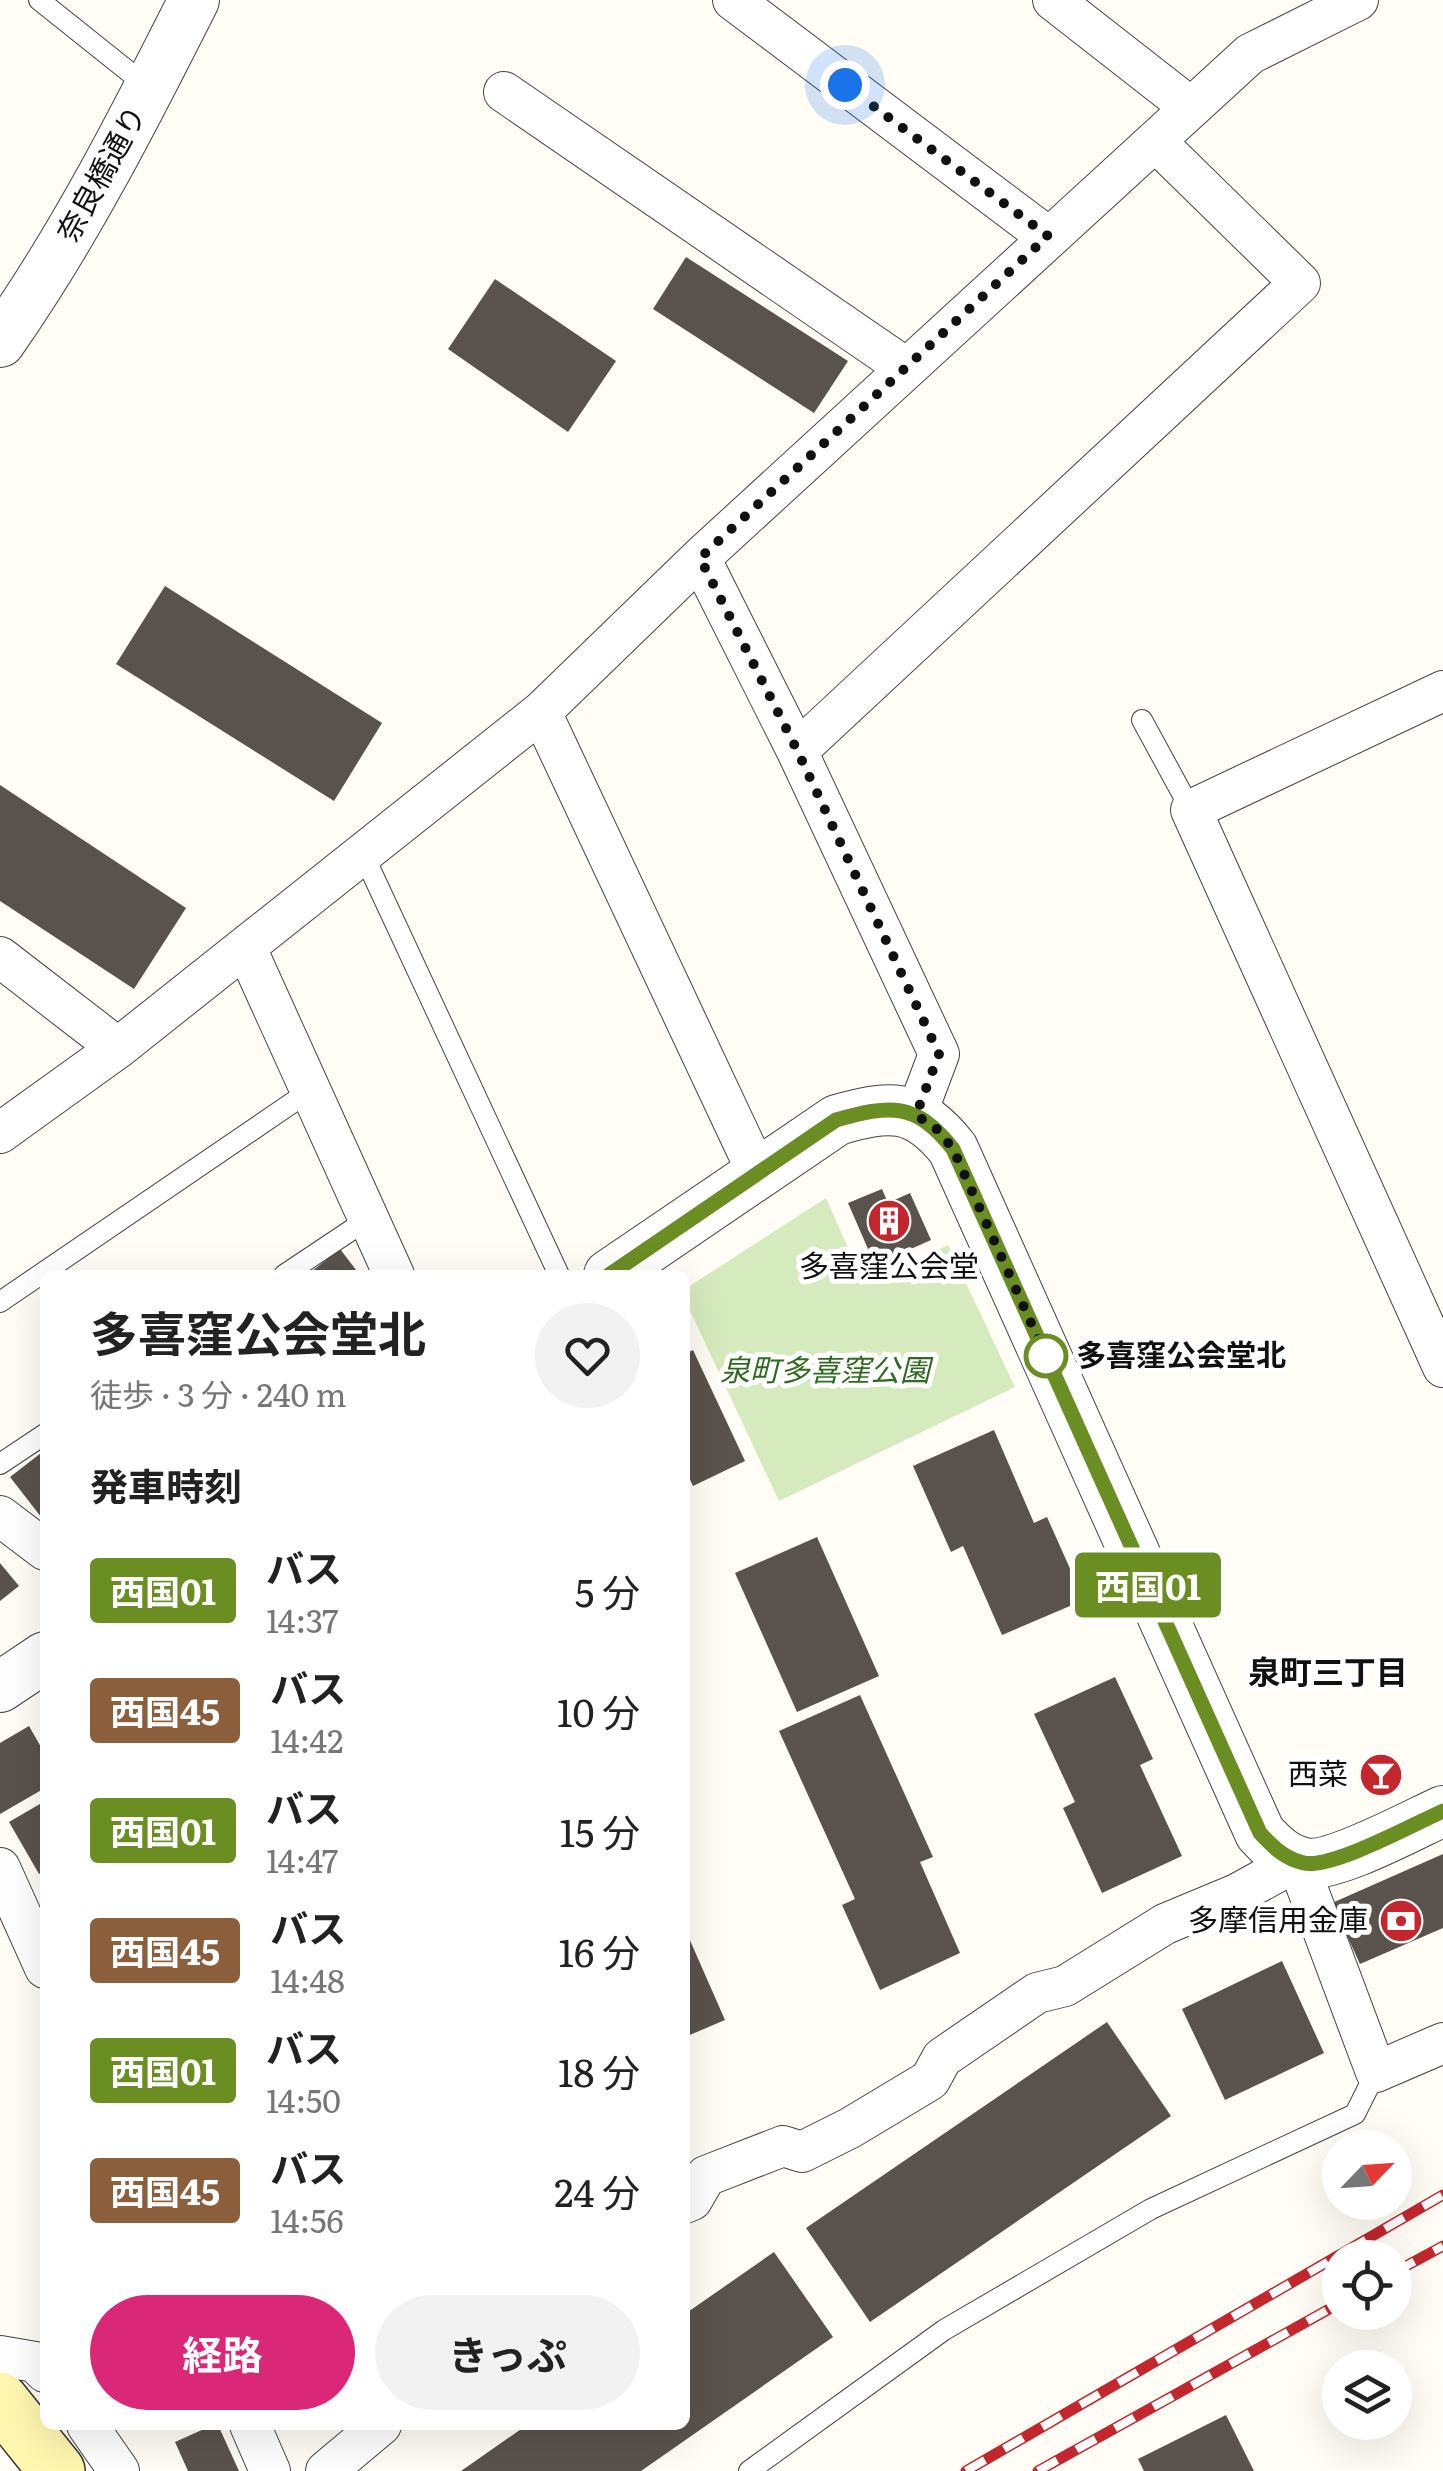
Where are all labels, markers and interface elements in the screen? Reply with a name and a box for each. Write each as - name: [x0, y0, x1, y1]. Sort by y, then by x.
- your location: [820, 60, 870, 110]
- street label: 奈良橋通り: [44, 96, 155, 249]
- building icon: 多喜窪公会堂: [866, 1198, 912, 1244]
- place label: 多喜窪公会堂: [799, 1242, 979, 1286]
- text: 多喜窪公会堂北: [90, 1296, 426, 1367]
- button: heart: [535, 1303, 640, 1408]
- place label: 多喜窪公会堂北: [1076, 1331, 1286, 1375]
- marker: 多喜窪公会堂北: [1025, 1335, 1067, 1377]
- park label: 泉町多喜窪公園: [720, 1346, 934, 1390]
- text: 徒歩 · 3 分 · 240 m: [90, 1369, 346, 1417]
- text: 発車時刻: [90, 1456, 242, 1513]
- text: バス: [266, 1538, 342, 1595]
- line badge: 西国01: [1078, 1552, 1218, 1618]
- text: 西国01: [1095, 1559, 1201, 1611]
- text: 5 分: [575, 1562, 640, 1619]
- text: 西国01: [110, 1564, 216, 1616]
- text: 14:37: [266, 1595, 338, 1643]
- district label: 泉町三丁目: [1248, 1646, 1408, 1694]
- text: バス: [270, 1658, 346, 1715]
- text: 10 分: [557, 1682, 640, 1739]
- text: 西国45: [110, 1684, 220, 1736]
- text: 14:42: [270, 1715, 343, 1763]
- place label: 西菜: [1288, 1750, 1348, 1794]
- bar icon: 西菜: [1358, 1752, 1404, 1798]
- text: バス: [266, 1778, 342, 1835]
- text: 15 分: [560, 1802, 640, 1859]
- text: 西国01: [110, 1804, 216, 1856]
- text: 14:47: [266, 1835, 338, 1883]
- place label: 多摩信用金庫: [1188, 1896, 1368, 1940]
- text: バス: [270, 1898, 346, 1955]
- bank icon: 多摩信用金庫: [1378, 1898, 1424, 1944]
- text: 16 分: [559, 1922, 640, 1979]
- text: 西国45: [110, 1924, 220, 1976]
- text: 14:48: [270, 1955, 345, 2003]
- text: バス: [266, 2018, 342, 2075]
- text: 18 分: [558, 2042, 640, 2099]
- text: 西国01: [110, 2044, 216, 2096]
- text: 14:50: [266, 2075, 341, 2123]
- north arrow: [1322, 2130, 1412, 2220]
- map controls: [1322, 2130, 1412, 2440]
- text: バス: [270, 2138, 346, 2195]
- text: 24 分: [554, 2162, 640, 2219]
- text: 西国45: [110, 2164, 220, 2216]
- text: 14:56: [270, 2195, 344, 2243]
- button: locate: [1322, 2240, 1412, 2330]
- button: 経路: [90, 2295, 355, 2410]
- button: きっぷ: [375, 2295, 640, 2410]
- button: layers: [1322, 2350, 1412, 2440]

